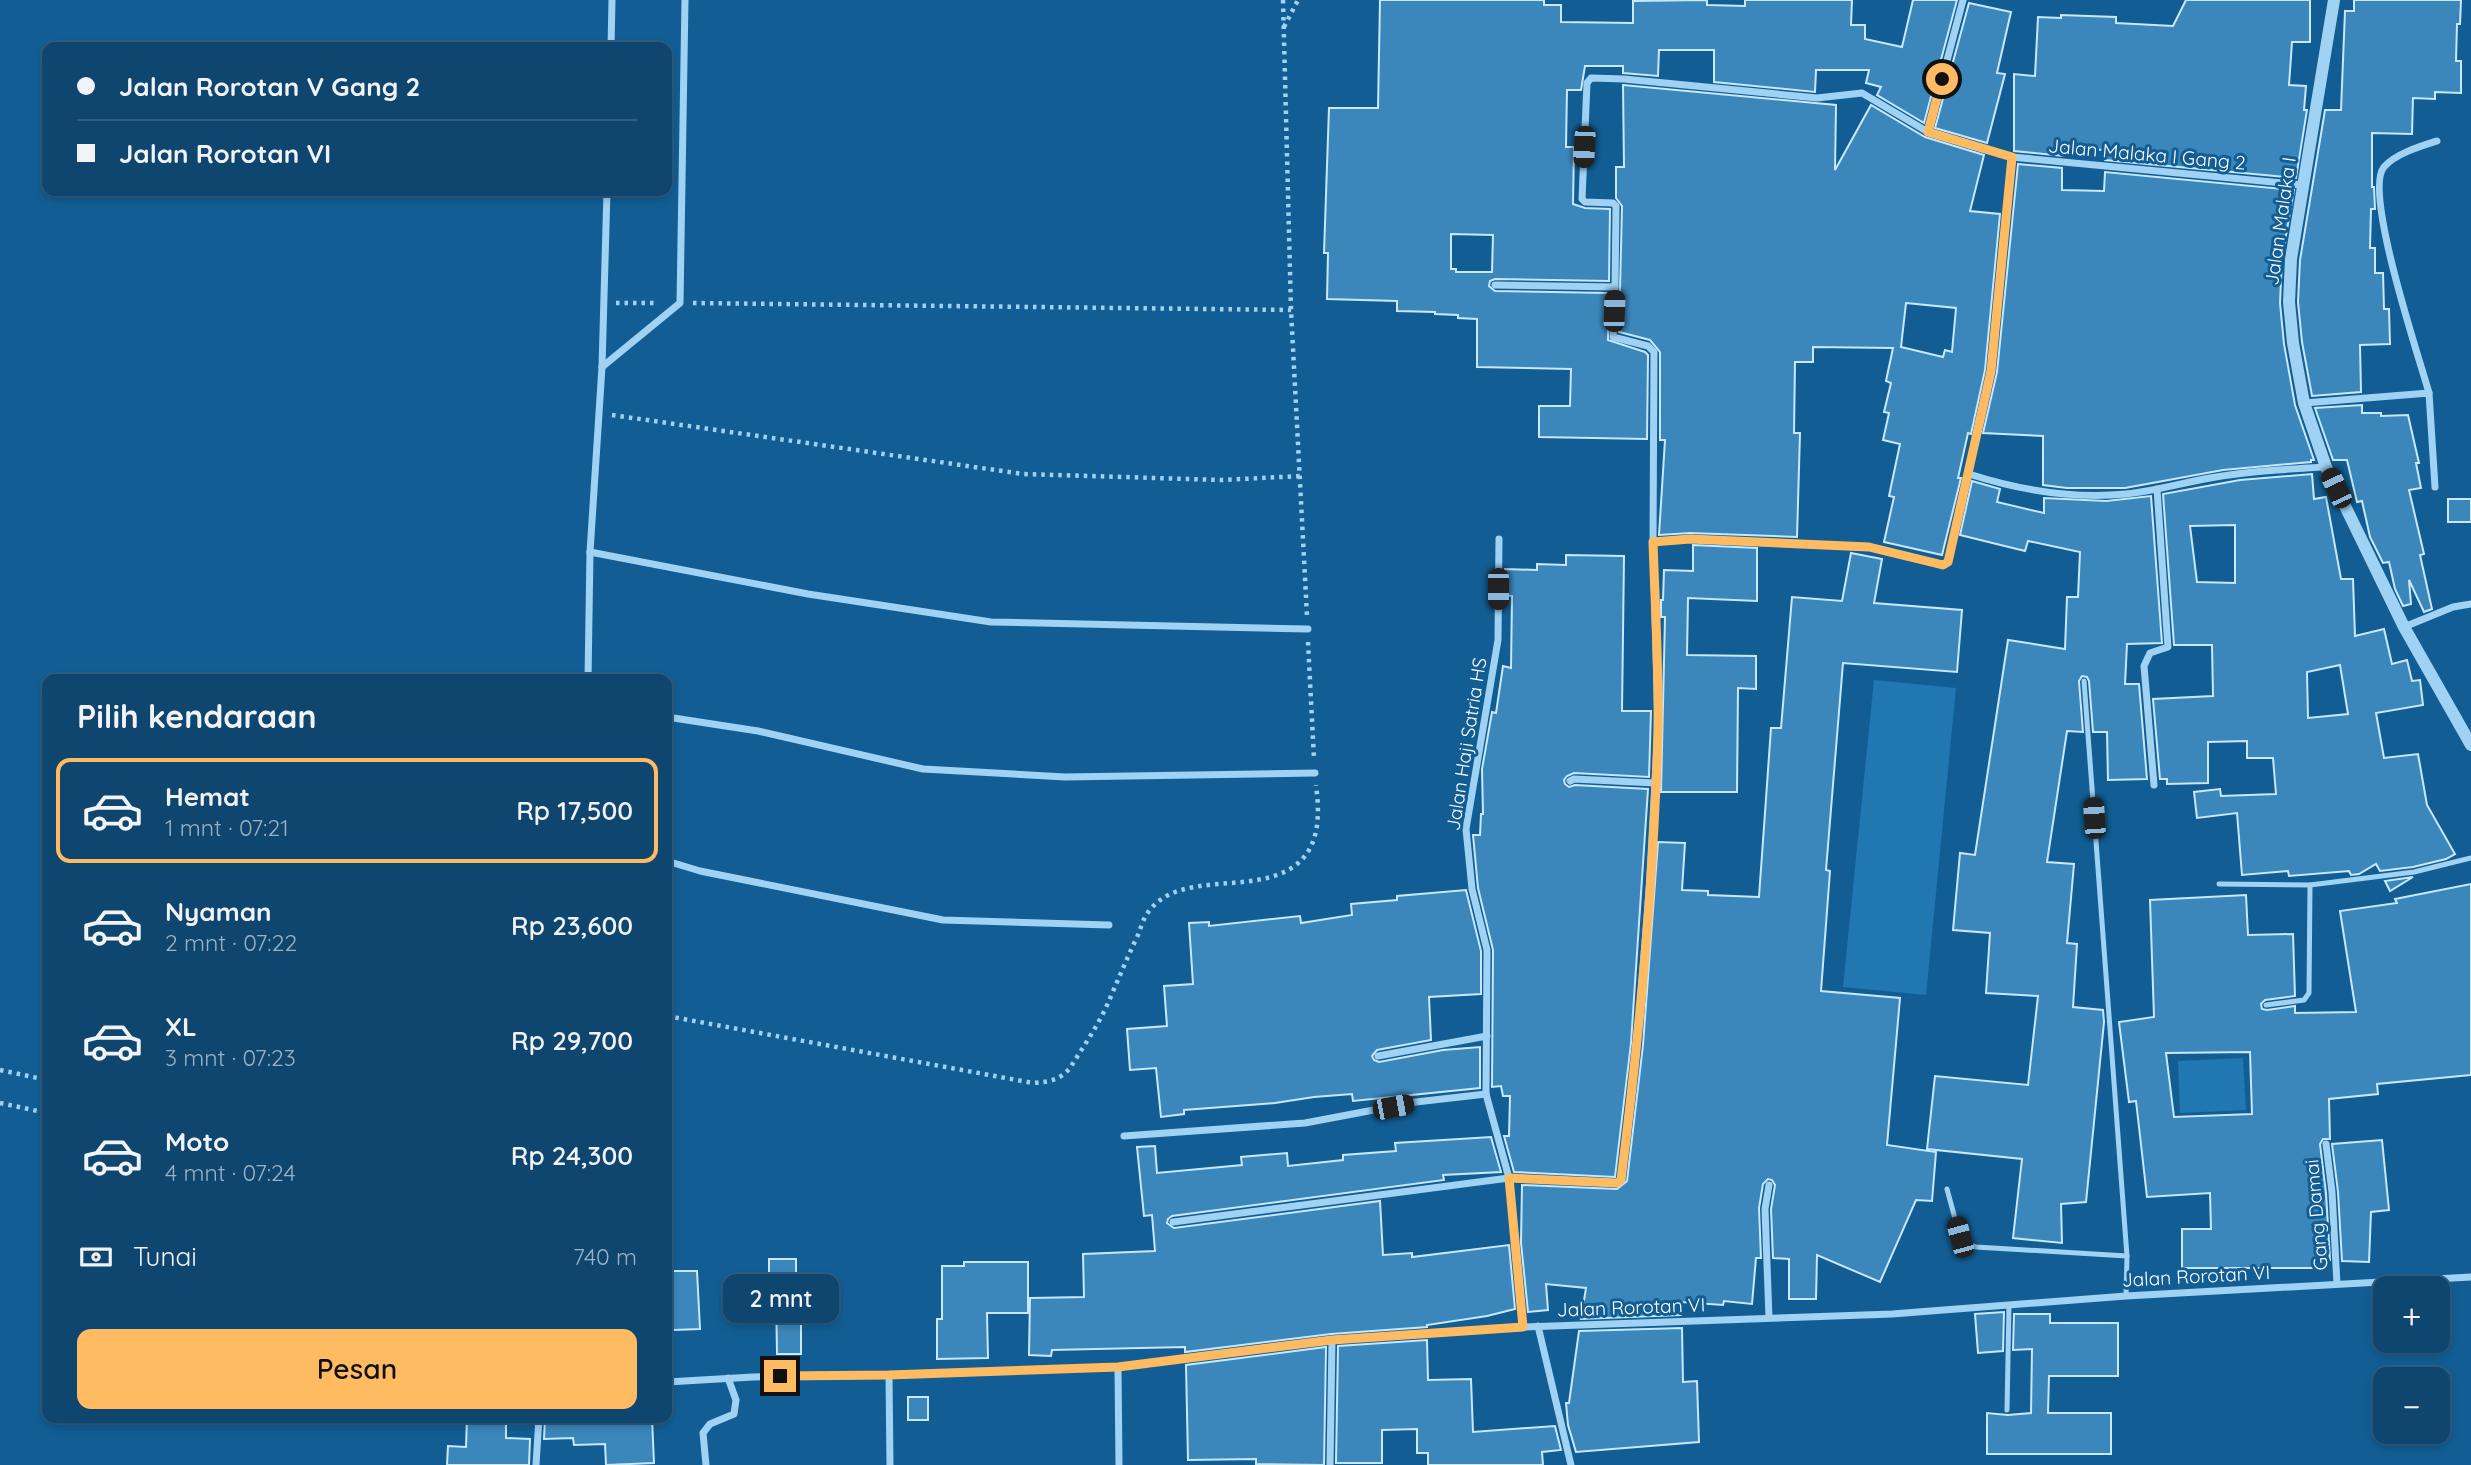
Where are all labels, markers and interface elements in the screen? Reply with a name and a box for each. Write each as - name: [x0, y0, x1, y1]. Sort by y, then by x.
- route start: [1926, 63, 1958, 95]
- text: Jalan Rorotan V Gang 2: [119, 70, 420, 103]
- car: [1573, 125, 1596, 169]
- street label: Jalan Malaka I Gang 2: [2047, 133, 2247, 175]
- text: Jalan Rorotan VI: [119, 137, 331, 170]
- street label: Jalan Malaka I: [2259, 155, 2301, 287]
- car: [1603, 290, 1626, 332]
- car: [2318, 465, 2355, 511]
- car: [1488, 568, 1509, 610]
- street label: Jalan Haji Satria HS: [1440, 656, 1492, 832]
- text: Pilih kendaraan: [77, 696, 317, 736]
- icon: car: [81, 779, 144, 842]
- text: Hemat: [165, 780, 250, 813]
- text: Rp 17,500: [516, 794, 633, 827]
- car: [2083, 796, 2106, 840]
- text: 1 mnt · 07:21: [165, 813, 289, 842]
- icon: car: [81, 894, 144, 957]
- text: Nyaman: [165, 895, 272, 928]
- text: Rp 23,600: [511, 909, 633, 942]
- text: 2 mnt · 07:22: [165, 928, 297, 957]
- icon: car: [81, 1009, 144, 1072]
- text: XL: [165, 1010, 197, 1043]
- text: Rp 29,700: [511, 1024, 633, 1057]
- text: 3 mnt · 07:23: [165, 1043, 296, 1072]
- car: [1371, 1093, 1416, 1121]
- icon: car: [81, 1124, 144, 1187]
- text: Moto: [165, 1125, 229, 1158]
- text: Rp 24,300: [511, 1139, 633, 1172]
- text: 4 mnt · 07:24: [165, 1158, 296, 1187]
- street label: Gang Damai: [2299, 1159, 2333, 1271]
- car: [1945, 1214, 1976, 1260]
- icon: cash: [77, 1238, 115, 1276]
- text: Tunai: [133, 1240, 197, 1273]
- text: 740 m: [573, 1242, 637, 1271]
- street label: Jalan Rorotan VI: [2121, 1260, 2271, 1292]
- callout: 2 mnt: [722, 1274, 838, 1324]
- map controls: [2373, 1276, 2450, 1444]
- button: +: [2373, 1276, 2450, 1353]
- text: 2 mnt: [750, 1284, 812, 1313]
- street label: Jalan Rorotan VI: [1556, 1292, 1706, 1322]
- button: Pesan: [77, 1329, 637, 1409]
- route end: [764, 1360, 796, 1392]
- button: −: [2373, 1367, 2450, 1444]

